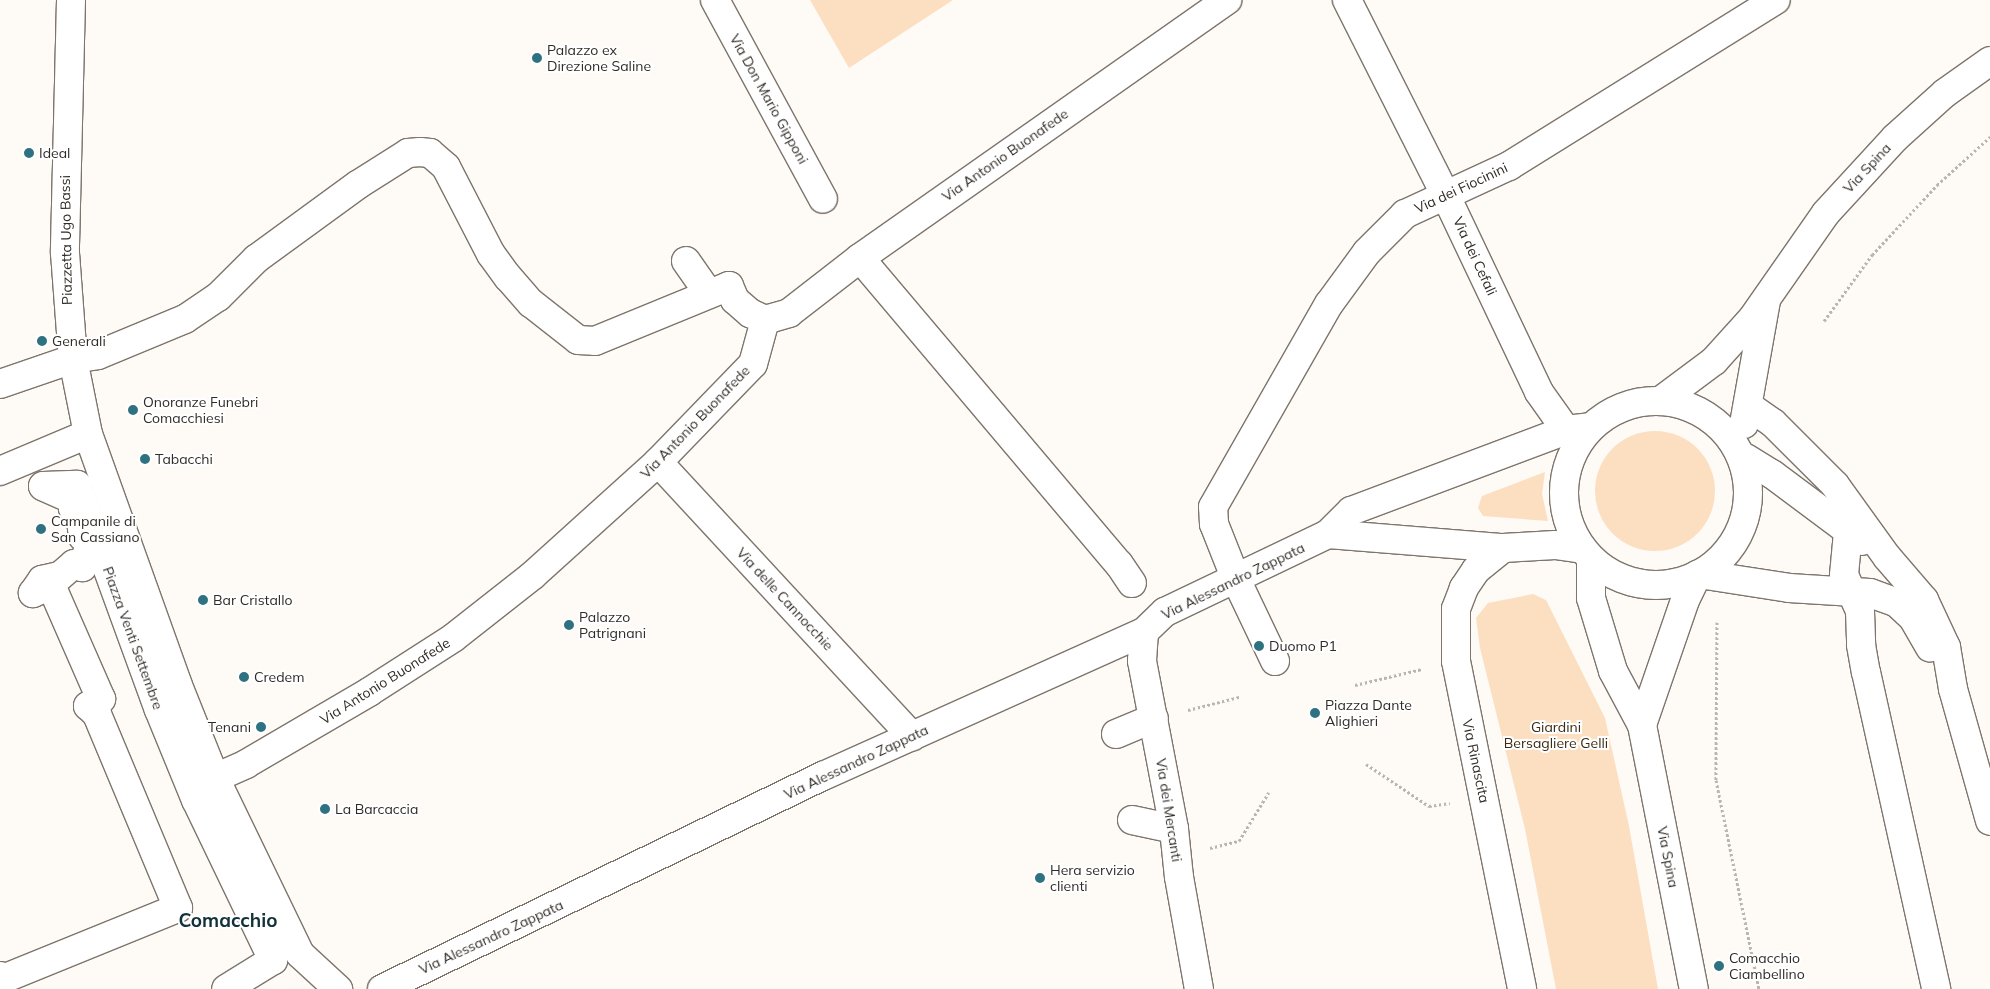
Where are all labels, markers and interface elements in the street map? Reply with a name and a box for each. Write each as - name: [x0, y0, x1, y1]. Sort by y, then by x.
- street label: Via Don Mario Gipponi: [726, 31, 812, 167]
- place label: Palazzo ex Direzione Saline: [547, 42, 651, 74]
- marker: Palazzo ex Direzione Saline: [531, 52, 543, 64]
- street label: Via Antonio Buonafede: [939, 105, 1071, 205]
- street label: Via Spina: [1840, 140, 1894, 196]
- place label: Ideal: [39, 145, 70, 161]
- marker: Ideal: [23, 147, 35, 159]
- street label: Via dei Fiocinini: [1412, 159, 1510, 217]
- street label: Piazzetta Ugo Bassi: [56, 175, 76, 305]
- street label: Via dei Cefali: [1450, 214, 1500, 298]
- place label: Generali: [52, 333, 106, 349]
- marker: Generali: [36, 335, 48, 347]
- street label: Via Antonio Buonafede: [637, 362, 753, 482]
- place label: Onoranze Funebri Comacchiesi: [143, 394, 258, 427]
- marker: Onoranze Funebri Comacchiesi: [127, 404, 139, 416]
- place label: Tabacchi: [155, 451, 213, 467]
- marker: Tabacchi: [139, 453, 151, 465]
- place label: Campanile di San Cassiano: [51, 513, 140, 546]
- marker: Campanile di San Cassiano: [35, 523, 47, 535]
- street label: Via Alessandro Zappata: [1159, 539, 1307, 623]
- street label: Via delle Cannocchie: [733, 544, 837, 654]
- street label: Piazza Venti Settembre: [99, 564, 167, 712]
- place label: Bar Cristallo: [213, 592, 292, 608]
- marker: Bar Cristallo: [197, 594, 209, 606]
- place label: Palazzo Patrignani: [579, 609, 646, 642]
- marker: Palazzo Patrignani: [563, 619, 575, 631]
- street label: Via Antonio Buonafede: [317, 634, 453, 728]
- place label: Duomo P1: [1269, 638, 1337, 654]
- marker: Duomo P1: [1253, 640, 1265, 652]
- place label: Credem: [254, 669, 304, 685]
- marker: Credem: [238, 671, 250, 683]
- place label: Piazza Dante Alighieri: [1325, 697, 1412, 730]
- marker: Piazza Dante Alighieri: [1309, 707, 1321, 719]
- street label: Via Rinascita: [1459, 718, 1493, 804]
- place label: Tenani: [208, 719, 251, 735]
- park label: Giardini Bersagliere Gelli: [1504, 719, 1608, 752]
- marker: Tenani: [255, 721, 267, 733]
- street label: Via Alessandro Zappata: [781, 721, 931, 803]
- street label: Via dei Mercanti: [1153, 757, 1185, 863]
- place label: La Barcaccia: [335, 801, 418, 817]
- marker: La Barcaccia: [319, 803, 331, 815]
- street label: Via Spina: [1654, 825, 1682, 889]
- place label: Hera servizio clienti: [1050, 862, 1135, 894]
- marker: Hera servizio clienti: [1034, 872, 1046, 884]
- street label: Via Alessandro Zappata: [416, 896, 566, 978]
- district label: Comacchio: [178, 910, 278, 932]
- place label: Comacchio Ciambellino: [1729, 950, 1805, 982]
- marker: Comacchio Ciambellino: [1713, 960, 1725, 972]

